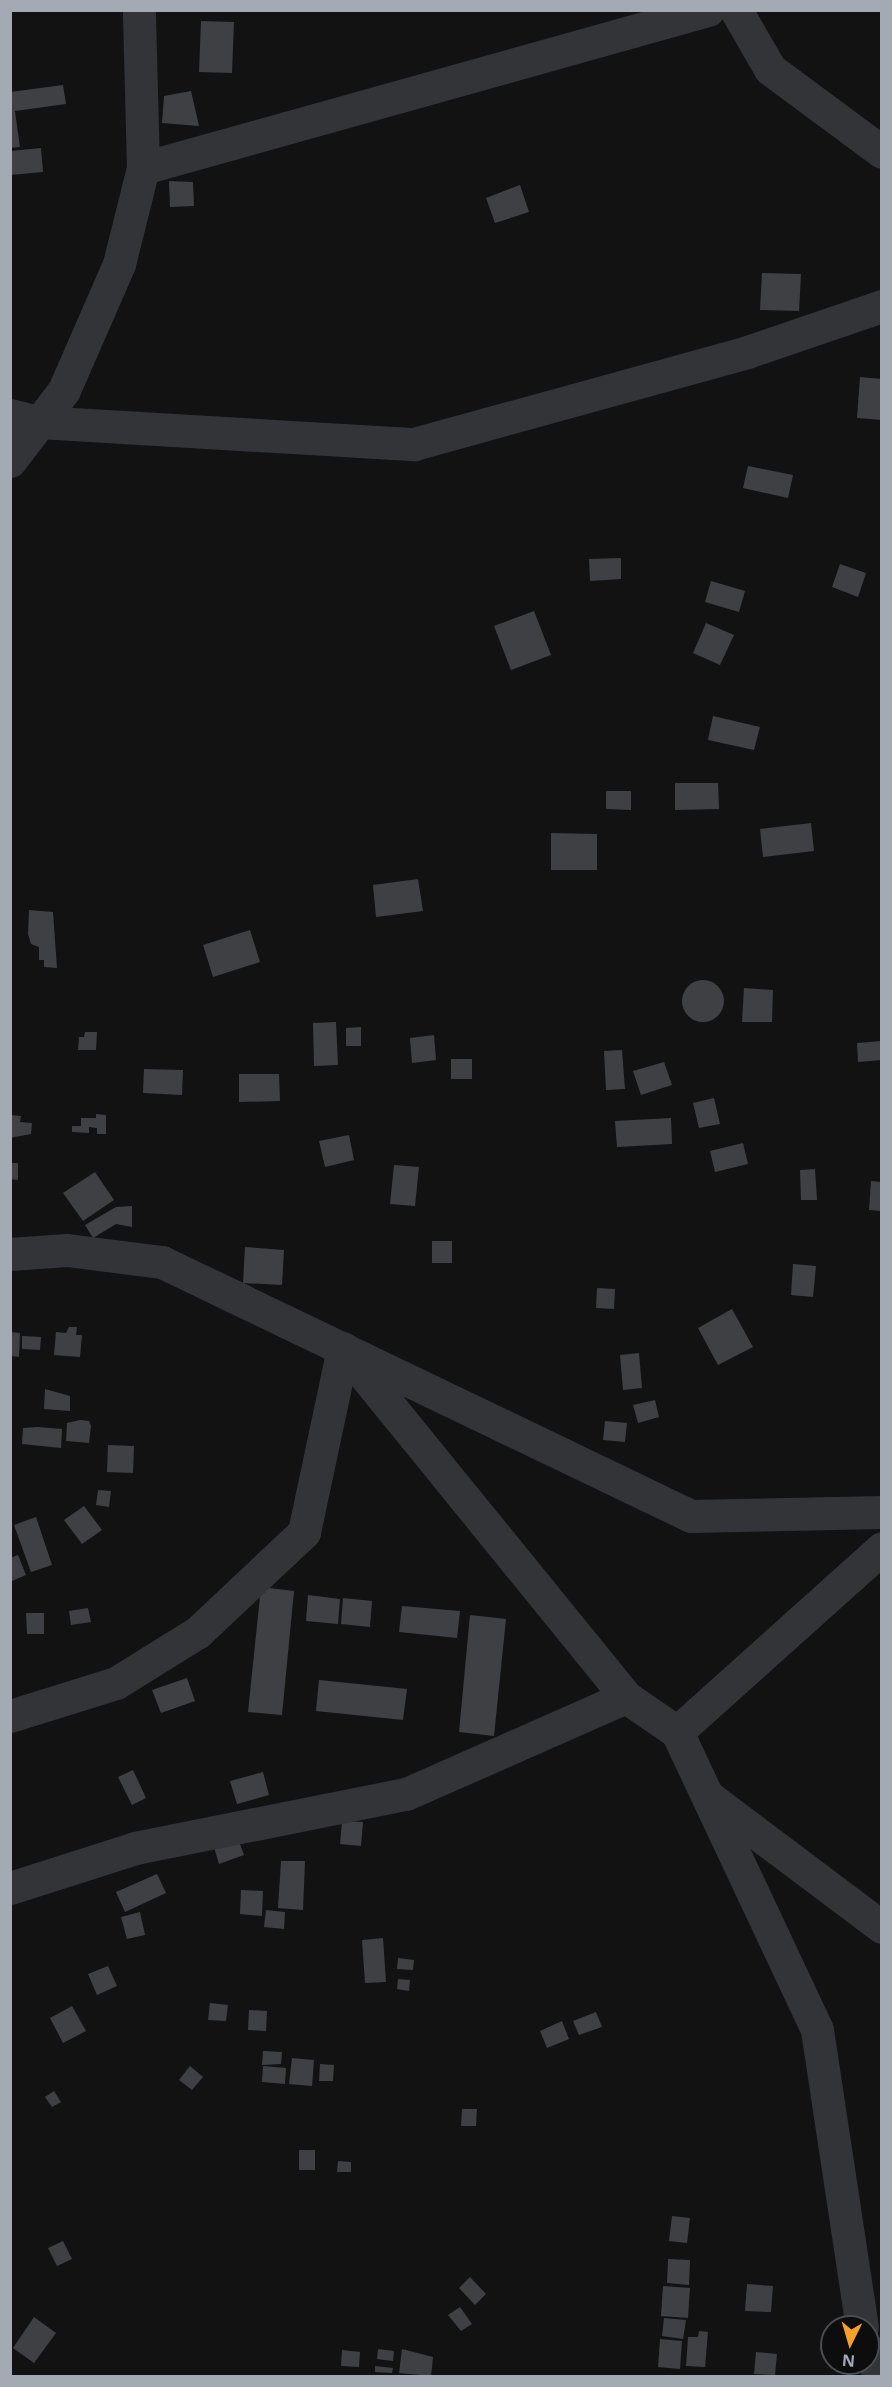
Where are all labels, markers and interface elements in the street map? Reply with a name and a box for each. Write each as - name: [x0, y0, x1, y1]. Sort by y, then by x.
- north arrow: [820, 2315, 880, 2375]
- text: N: [841, 2349, 856, 2372]

